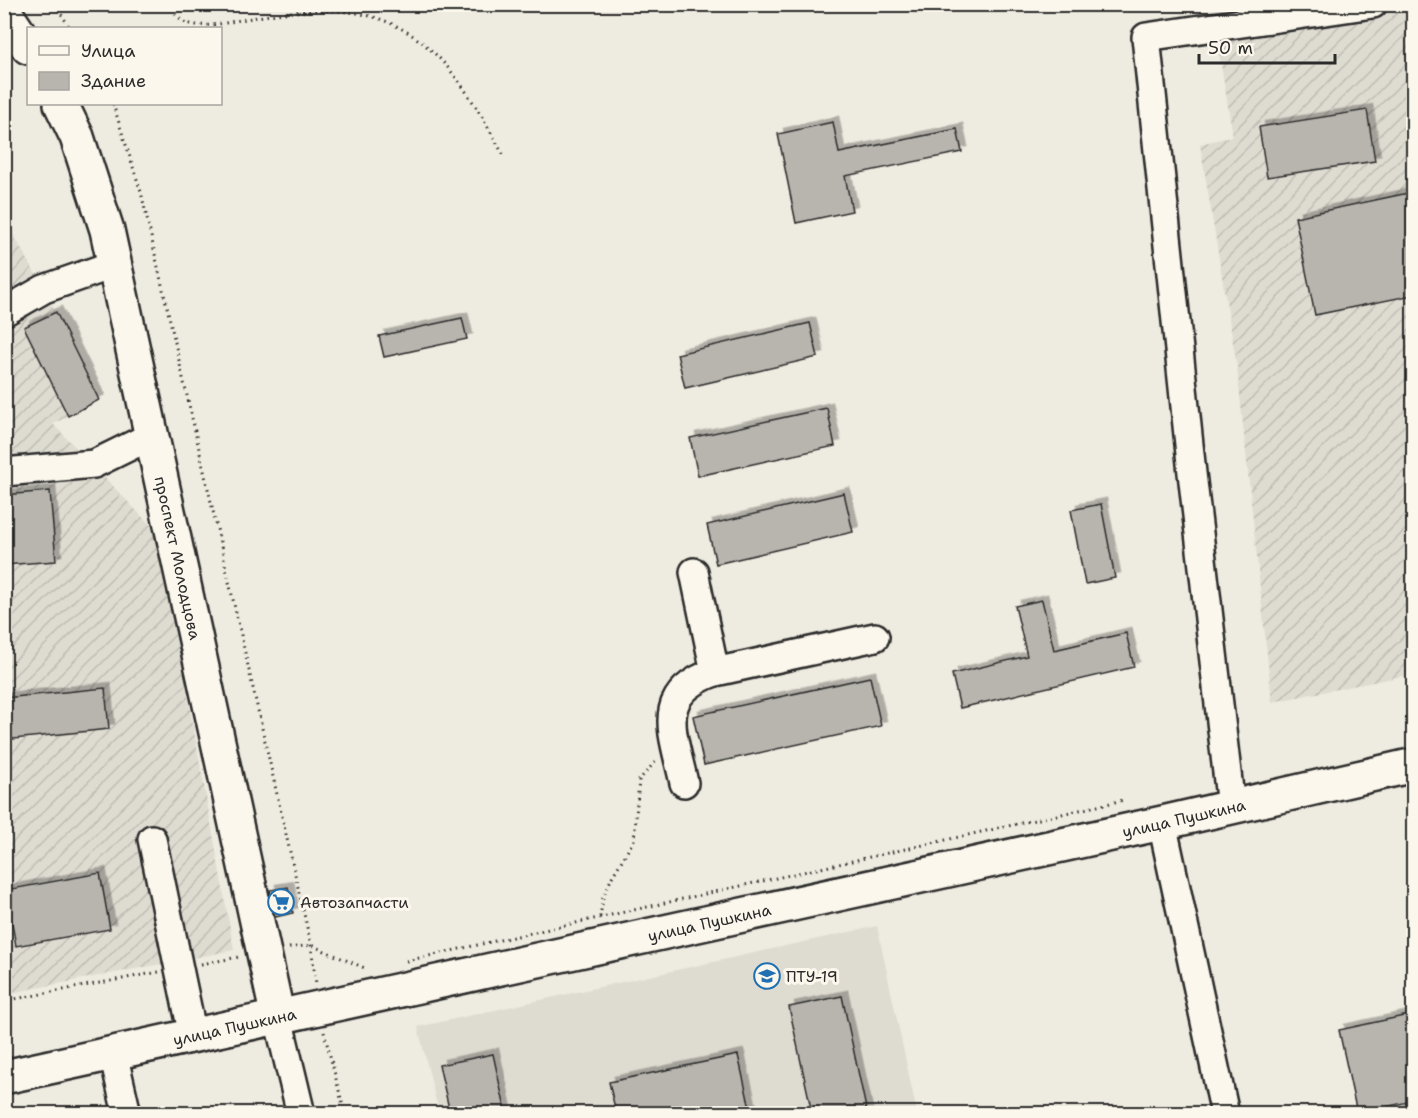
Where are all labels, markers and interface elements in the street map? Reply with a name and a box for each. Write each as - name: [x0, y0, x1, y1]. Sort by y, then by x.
- legend: [27, 27, 222, 105]
- scale bar: [1199, 27, 1336, 65]
- text: 50 m: [1208, 36, 1253, 60]
- text: Улица: [81, 39, 135, 63]
- text: Здание: [81, 69, 146, 93]
- street label: проспект Молодцова: [150, 474, 206, 642]
- street label: улица Пушкина: [1120, 794, 1248, 842]
- supermarket icon: Автозапчасти: [266, 887, 296, 917]
- place label: Автозапчасти: [300, 892, 409, 913]
- street label: улица Пушкина: [646, 899, 773, 947]
- school or university icon: ПТУ-19: [752, 961, 782, 991]
- place label: ПТУ-19: [786, 966, 838, 987]
- street label: улица Пушкина: [171, 1003, 298, 1051]

